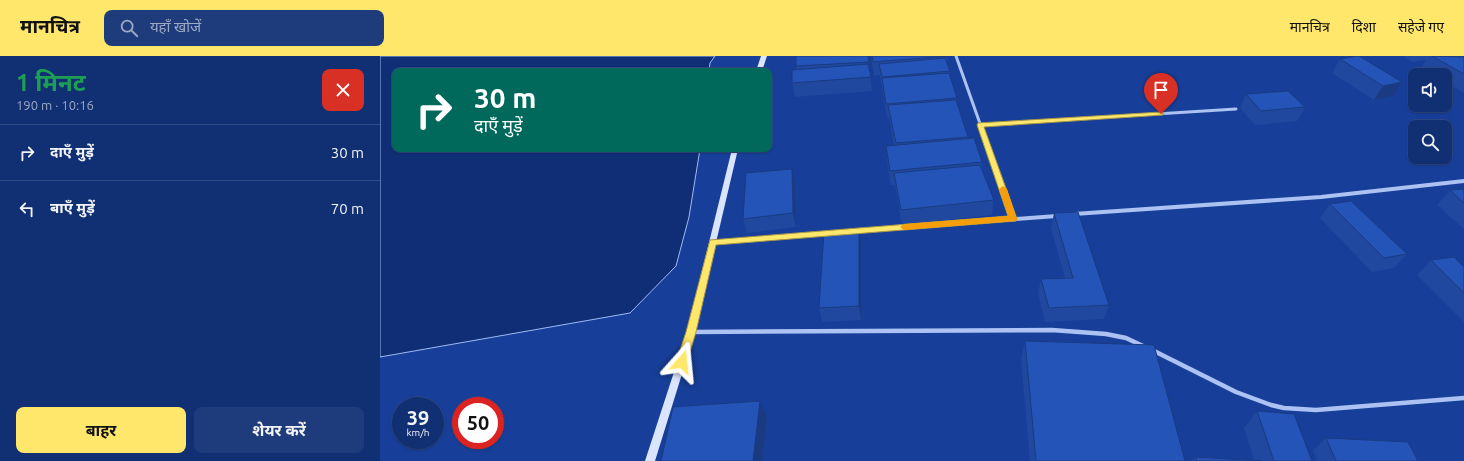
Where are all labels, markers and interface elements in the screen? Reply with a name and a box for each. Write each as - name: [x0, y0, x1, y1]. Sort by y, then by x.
- search box: [104, 10, 384, 46]
- text: मानचित्र: [20, 15, 80, 37]
- icon: search: [118, 17, 140, 39]
- text: यहाँ खोजें: [150, 18, 201, 35]
- text: मानचित्र: [1290, 19, 1330, 35]
- text: दिशा: [1352, 19, 1376, 35]
- text: सहेजे गए: [1398, 19, 1444, 35]
- map controls: [1408, 68, 1452, 164]
- button: sound: [1408, 68, 1452, 112]
- text: 1 मिनट: [16, 69, 86, 96]
- button: close: [322, 69, 364, 111]
- pin: [1144, 73, 1178, 114]
- icon: arrive: [1150, 79, 1172, 101]
- text: 30 m: [474, 82, 536, 113]
- icon: right: [408, 84, 460, 136]
- text: 190 m · 10:16: [16, 98, 94, 112]
- text: दाएँ मुड़ें: [474, 115, 523, 135]
- button: search: [1408, 120, 1452, 164]
- icon: right: [16, 142, 38, 164]
- text: दाएँ मुड़ें: [50, 143, 94, 160]
- text: 30 m: [331, 144, 364, 161]
- icon: left: [16, 198, 38, 220]
- text: बाएँ मुड़ें: [50, 199, 95, 216]
- text: 70 m: [331, 200, 364, 217]
- position arrow: [661, 341, 703, 383]
- speed limit sign: 50: [452, 397, 504, 449]
- text: 39: [407, 406, 429, 429]
- button: बाहर: [16, 407, 186, 453]
- button: शेयर करें: [194, 407, 364, 453]
- text: km/h: [406, 427, 430, 438]

